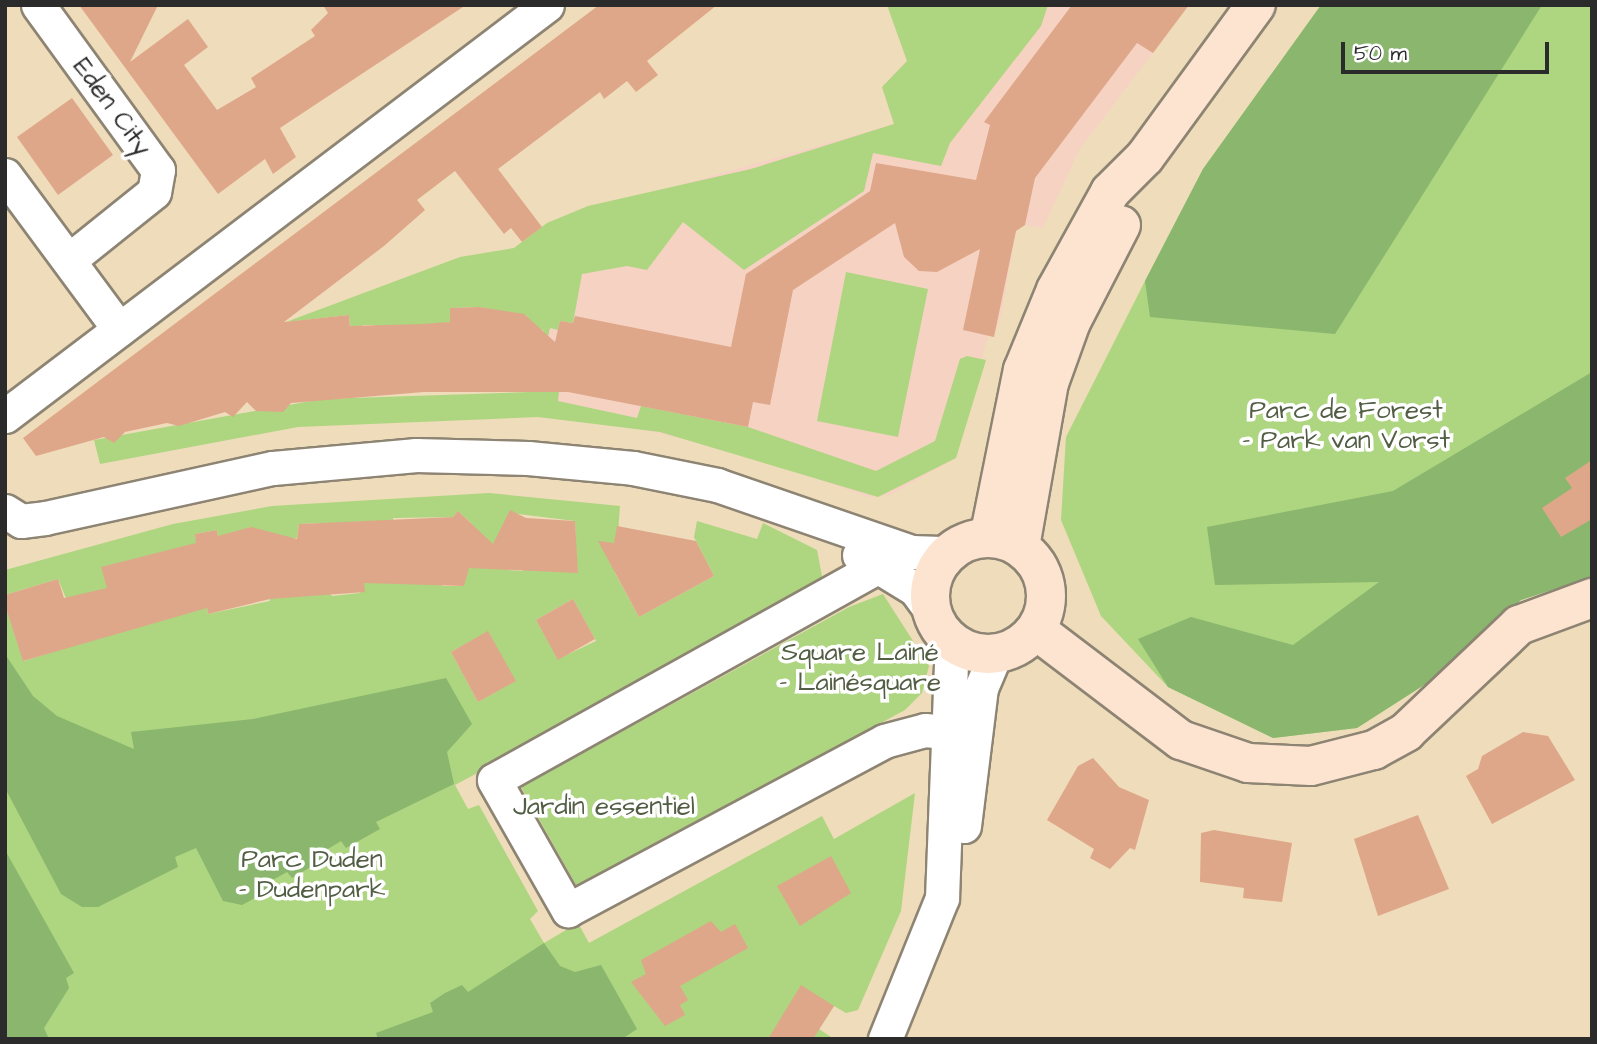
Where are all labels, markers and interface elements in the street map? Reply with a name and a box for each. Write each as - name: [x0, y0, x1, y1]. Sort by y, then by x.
- scale bar: [1345, 28, 1553, 72]
- text: 50 m: [1354, 39, 1407, 68]
- street label: Eden City: [66, 52, 158, 162]
- park label: Parc de Forest - Park van Vorst: [1242, 395, 1450, 457]
- park label: Square Lainé - Lainésquare: [779, 637, 941, 698]
- park label: Jardin essentiel: [513, 791, 695, 823]
- park label: Parc Duden - Dudenpark: [239, 844, 385, 906]

